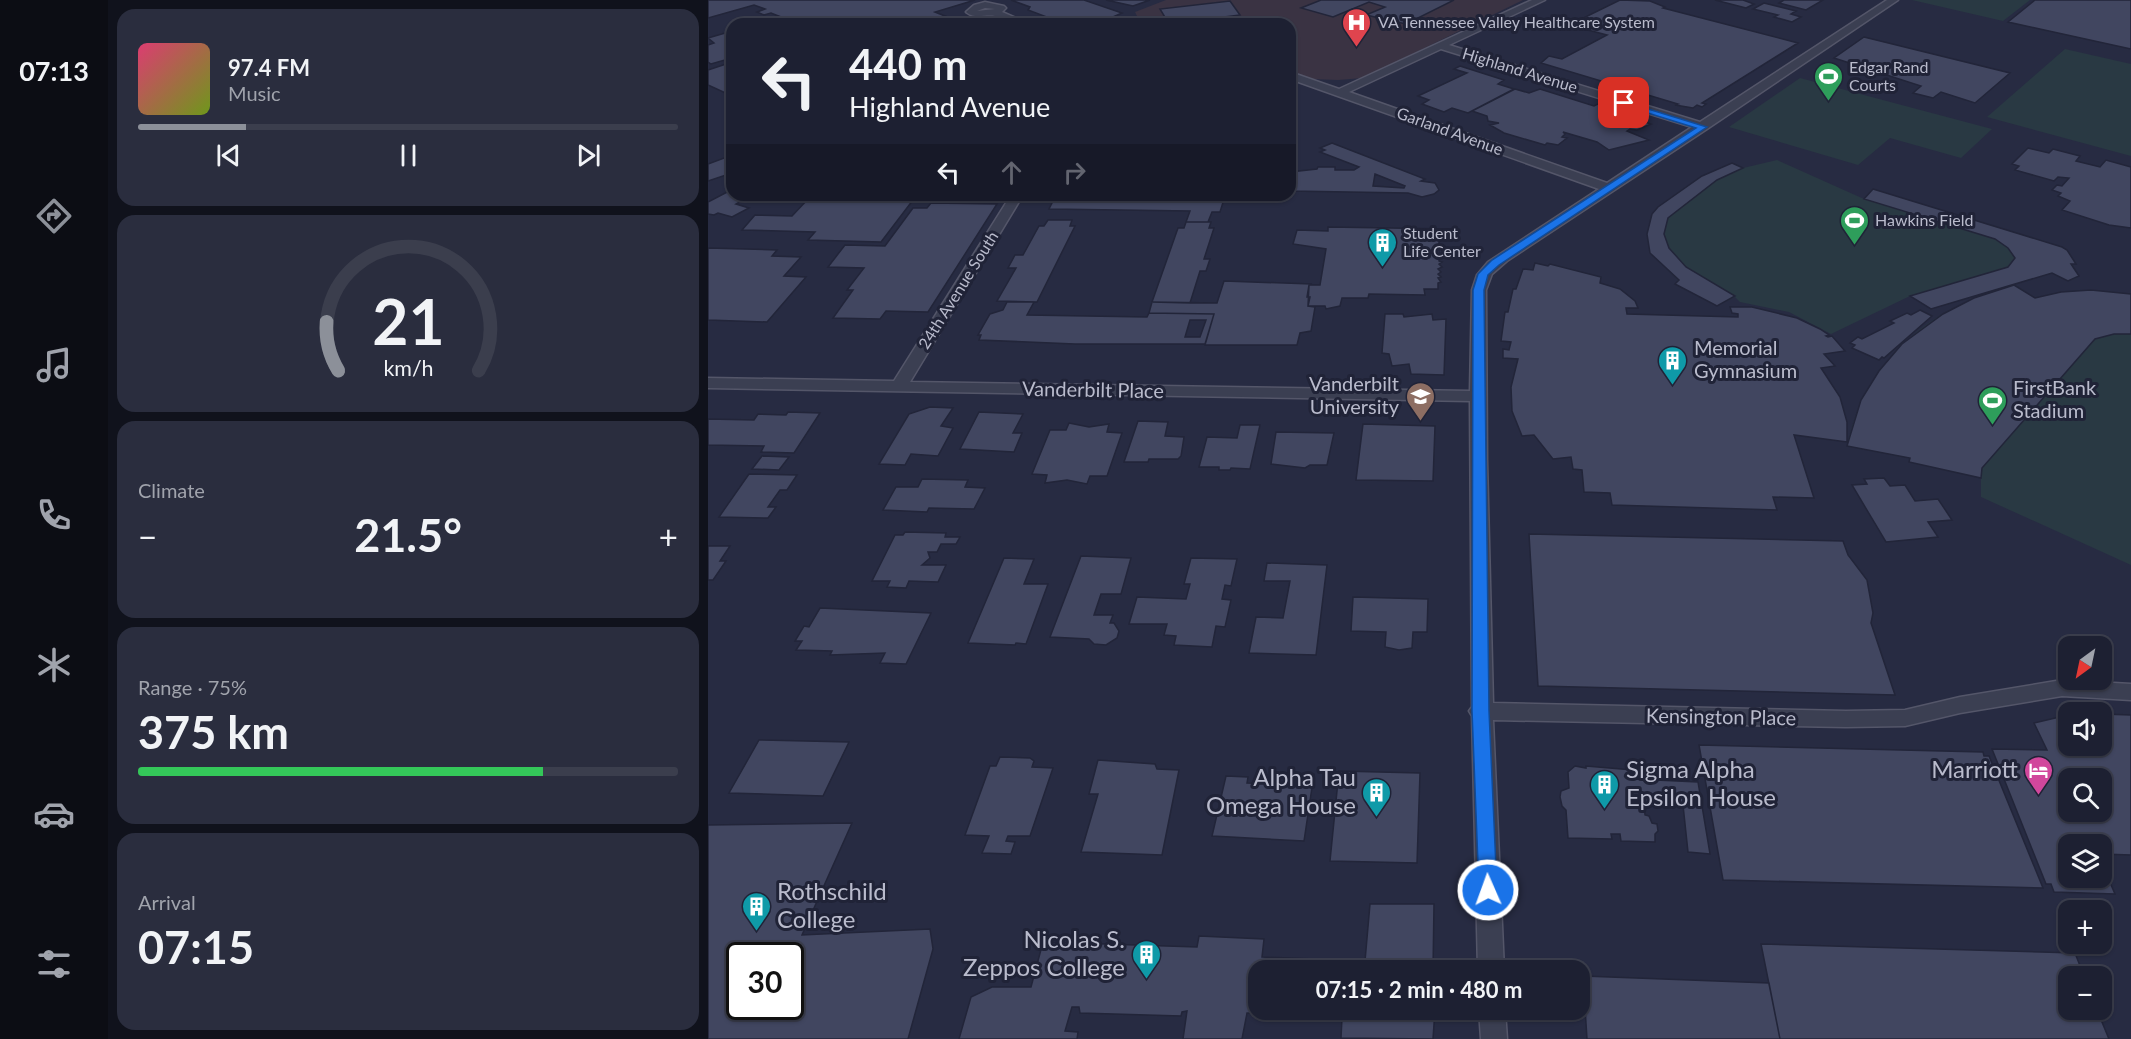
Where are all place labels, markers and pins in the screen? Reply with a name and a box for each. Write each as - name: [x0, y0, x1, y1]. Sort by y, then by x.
- hospital icon: VA Tennessee Valley Healthcare System: [1341, 6, 1373, 48]
- place label: VA Tennessee Valley Healthcare System: [1378, 12, 1655, 31]
- place label: Edgar Rand Courts: [1849, 57, 1928, 94]
- sports icon: Edgar Rand Courts: [1812, 60, 1844, 102]
- pin: [1598, 77, 1649, 128]
- sports icon: Hawkins Field: [1838, 204, 1870, 246]
- place label: Hawkins Field: [1875, 210, 1973, 229]
- place label: Student Life Center: [1403, 223, 1481, 260]
- building icon: Student Life Center: [1366, 226, 1398, 268]
- place label: Memorial Gymnasium: [1694, 335, 1797, 382]
- building icon: Memorial Gymnasium: [1657, 344, 1689, 386]
- place label: Vanderbilt University: [1309, 371, 1400, 418]
- place label: FirstBank Stadium: [2013, 375, 2097, 422]
- school or university icon: Vanderbilt University: [1404, 380, 1436, 422]
- sports icon: FirstBank Stadium: [1976, 384, 2008, 426]
- place label: Sigma Alpha Epsilon House: [1626, 754, 1776, 811]
- place label: Marriott: [1931, 754, 2019, 783]
- hotel icon: Marriott: [2023, 754, 2055, 796]
- place label: Alpha Tau Omega House: [1206, 762, 1356, 819]
- building icon: Sigma Alpha Epsilon House: [1589, 768, 1621, 810]
- building icon: Alpha Tau Omega House: [1361, 776, 1393, 818]
- place label: Rothschild College: [777, 876, 887, 933]
- building icon: Rothschild College: [740, 890, 772, 932]
- place label: Nicolas S. Zeppos College: [963, 924, 1125, 981]
- building icon: Nicolas S. Zeppos College: [1130, 938, 1162, 980]

